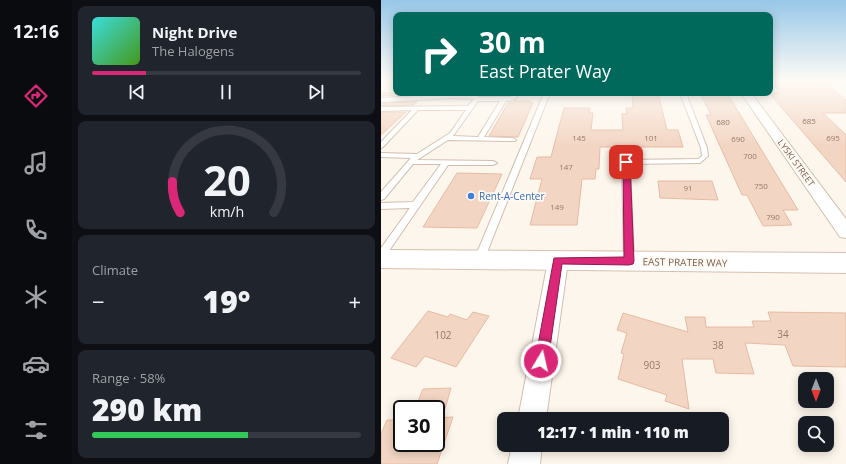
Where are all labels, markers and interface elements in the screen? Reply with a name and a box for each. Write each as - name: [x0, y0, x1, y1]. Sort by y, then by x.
- text: 12:16: [13, 19, 59, 43]
- text: Night Drive: [152, 22, 237, 42]
- text: 30 m: [479, 23, 546, 61]
- icon: right: [413, 28, 465, 80]
- text: The Halogens: [152, 42, 234, 60]
- text: East Prater Way: [479, 59, 611, 83]
- icon: previous: [126, 81, 148, 103]
- icon: pause: [215, 81, 237, 103]
- icon: next: [305, 81, 327, 103]
- icon: directions: [22, 82, 50, 110]
- house number: 685: [802, 115, 816, 126]
- house number: 680: [716, 116, 730, 127]
- house number: 145: [572, 132, 586, 143]
- house number: 101: [644, 132, 658, 143]
- house number: 695: [826, 132, 840, 143]
- house number: 690: [731, 133, 745, 144]
- street label: LYSKI STREET: [775, 136, 818, 189]
- pin: [609, 145, 643, 179]
- icon: music: [22, 149, 50, 177]
- house number: 700: [743, 150, 757, 161]
- icon: arrive: [615, 151, 637, 173]
- text: 20: [203, 152, 250, 208]
- house number: 147: [559, 161, 573, 172]
- house number: 750: [754, 180, 768, 191]
- house number: 91: [683, 182, 693, 193]
- place label: Rent-A-Center: [479, 189, 545, 203]
- marker: Rent-A-Center: [466, 191, 476, 201]
- text: km/h: [209, 201, 244, 220]
- house number: 149: [550, 201, 564, 212]
- house number: 790: [766, 211, 780, 222]
- icon: phone: [22, 216, 50, 244]
- street label: EAST PRATER WAY: [642, 254, 728, 270]
- text: Climate: [92, 261, 138, 279]
- text: 19°: [203, 281, 250, 322]
- icon: climate: [22, 283, 50, 311]
- text: −: [92, 286, 105, 316]
- text: +: [348, 286, 361, 316]
- house number: 34: [777, 327, 789, 341]
- house number: 102: [434, 328, 452, 342]
- house number: 38: [712, 338, 724, 352]
- position arrow: [520, 340, 562, 382]
- icon: car: [22, 350, 50, 378]
- house number: 903: [643, 358, 661, 372]
- text: Range · 58%: [92, 369, 165, 387]
- north arrow: [798, 372, 834, 408]
- map controls: [798, 372, 834, 452]
- text: 290 km: [92, 389, 202, 430]
- speed limit sign: 30: [393, 400, 445, 452]
- icon: filters: [22, 416, 50, 444]
- button: search: [798, 416, 834, 452]
- text: 12:17 · 1 min · 110 m: [537, 422, 689, 442]

